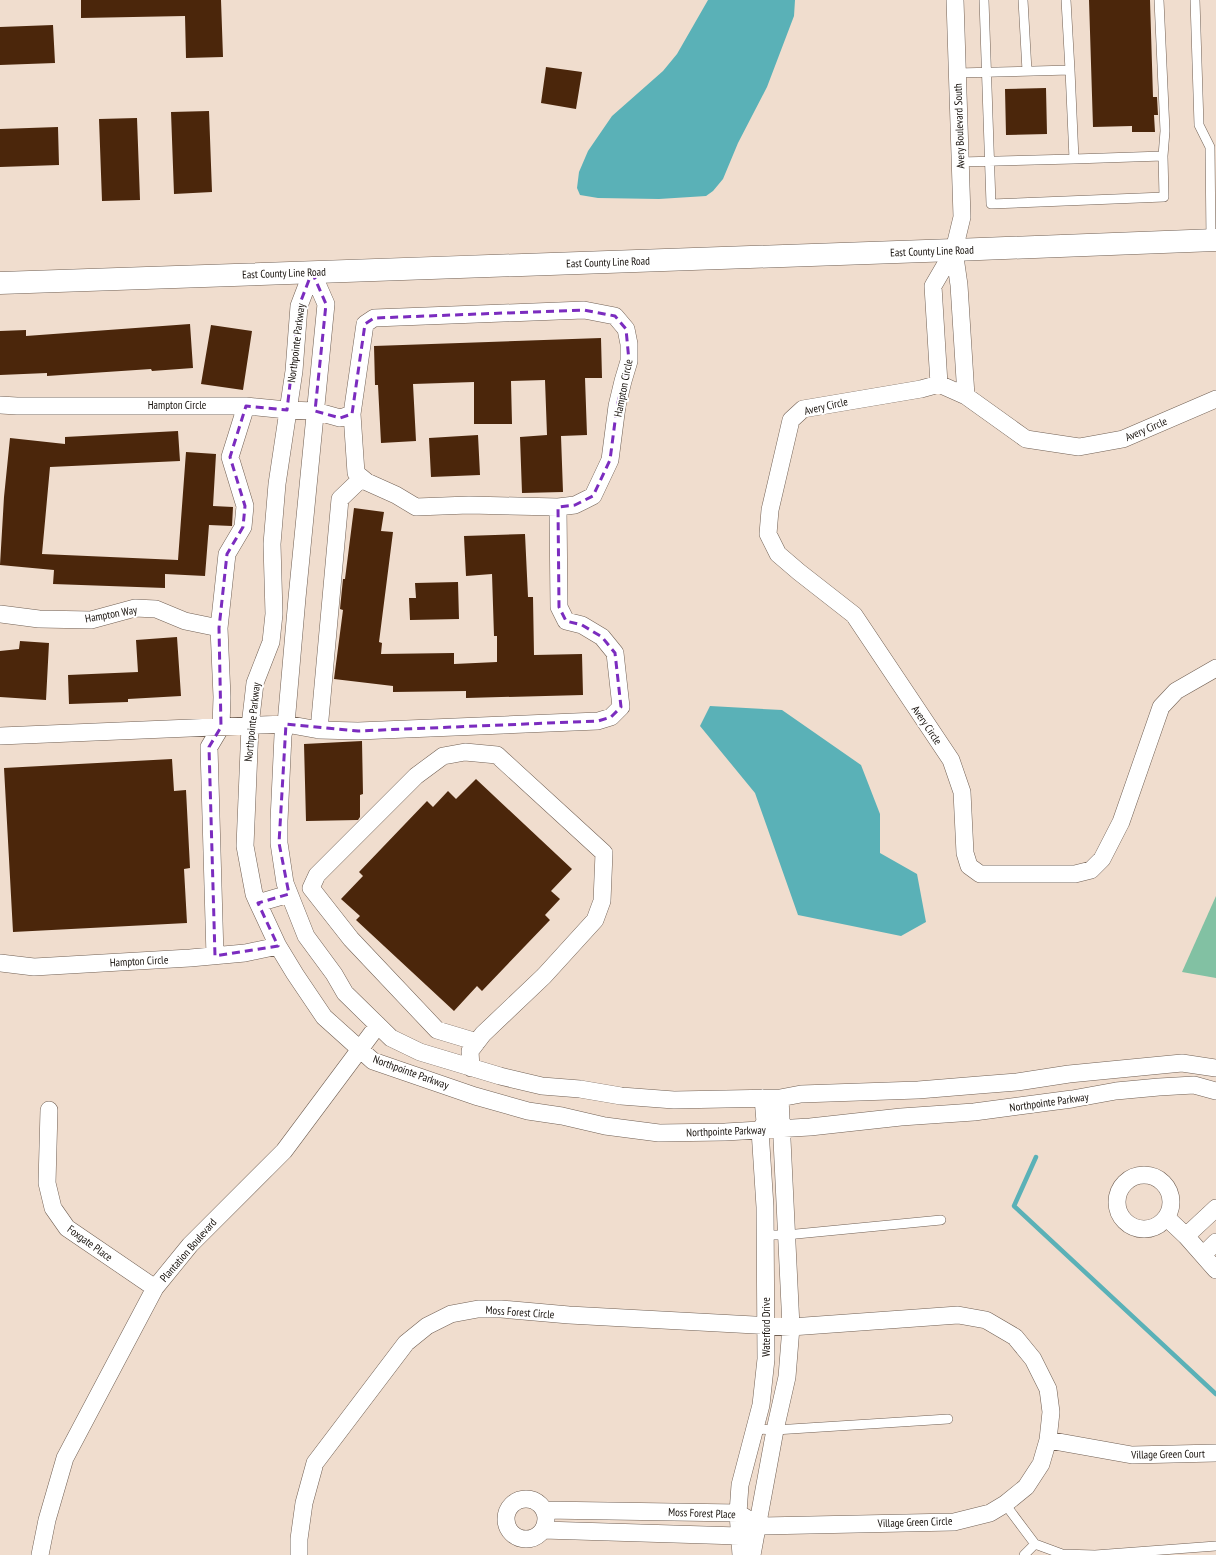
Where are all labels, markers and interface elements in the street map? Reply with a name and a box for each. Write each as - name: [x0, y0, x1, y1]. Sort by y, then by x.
- street label: Avery Boulevard South: [951, 83, 967, 169]
- street label: East County Line Road: [890, 243, 974, 259]
- street label: East County Line Road: [566, 254, 650, 270]
- street label: East County Line Road: [242, 265, 326, 281]
- street label: Northpointe Parkway: [284, 302, 308, 383]
- street label: Hampton Circle: [611, 357, 636, 418]
- street label: Avery Circle: [803, 394, 850, 418]
- street label: Hampton Circle: [148, 398, 207, 412]
- street label: Avery Circle: [1123, 414, 1170, 444]
- street label: Hampton Way: [84, 602, 139, 625]
- street label: Northpointe Parkway: [241, 681, 263, 762]
- street label: Avery Circle: [909, 703, 945, 748]
- street label: Hampton Circle: [109, 952, 169, 970]
- street label: Northpointe Parkway: [371, 1052, 452, 1093]
- street label: Northpointe Parkway: [1009, 1089, 1090, 1114]
- street label: Northpointe Parkway: [686, 1123, 767, 1139]
- street label: Plantation Boulevard: [157, 1215, 220, 1285]
- street label: Foxgate Place: [65, 1222, 116, 1264]
- street label: Waterford Drive: [759, 1297, 773, 1357]
- street label: Moss Forest Circle: [485, 1303, 555, 1321]
- street label: Village Green Court: [1130, 1446, 1205, 1462]
- street label: Moss Forest Place: [668, 1505, 737, 1521]
- street label: Village Green Circle: [876, 1514, 953, 1530]

